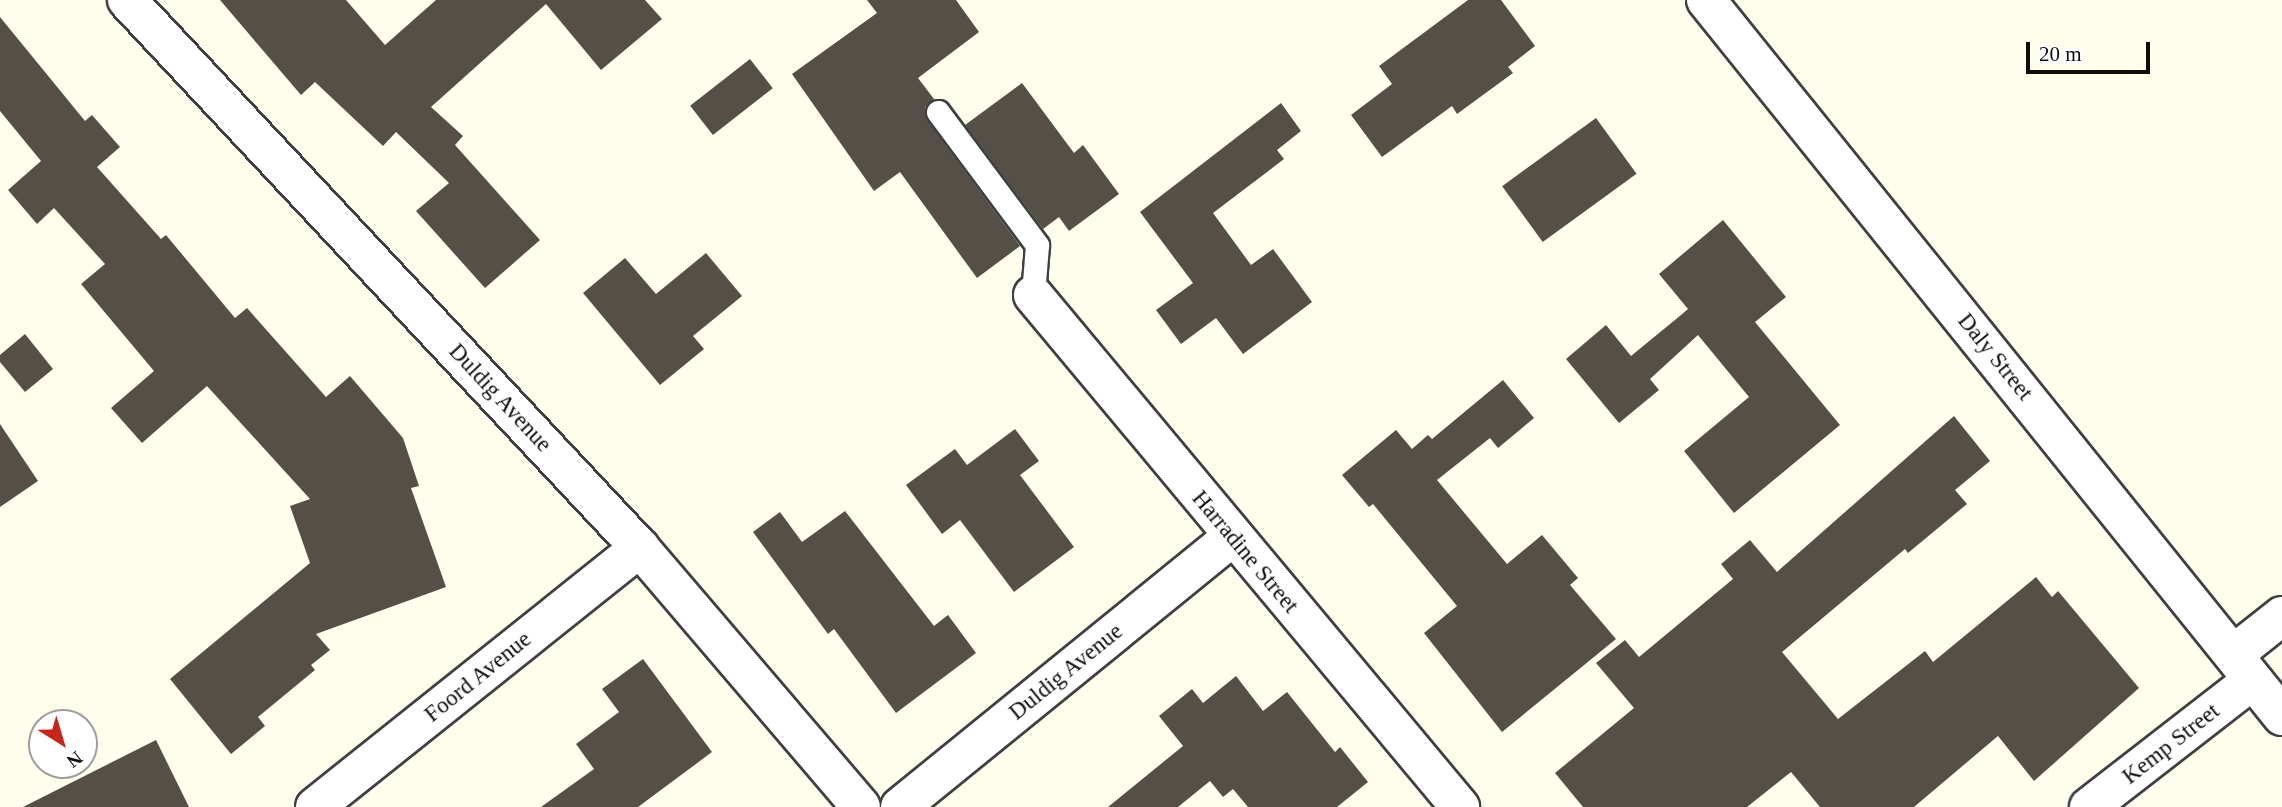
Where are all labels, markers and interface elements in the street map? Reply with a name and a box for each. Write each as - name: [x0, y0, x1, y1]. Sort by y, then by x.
- scale bar: [2030, 28, 2154, 72]
- text: 20 m: [2039, 42, 2082, 66]
- street label: Daly Street: [1952, 308, 2038, 406]
- street label: Duldig Avenue: [442, 338, 558, 458]
- street label: Harradine Street: [1186, 485, 1304, 619]
- street label: Duldig Avenue: [1003, 617, 1129, 727]
- street label: Foord Avenue: [419, 625, 537, 729]
- street label: Kemp Street: [2117, 698, 2225, 790]
- north arrow: [28, 709, 98, 779]
- text: N: [63, 747, 87, 772]

